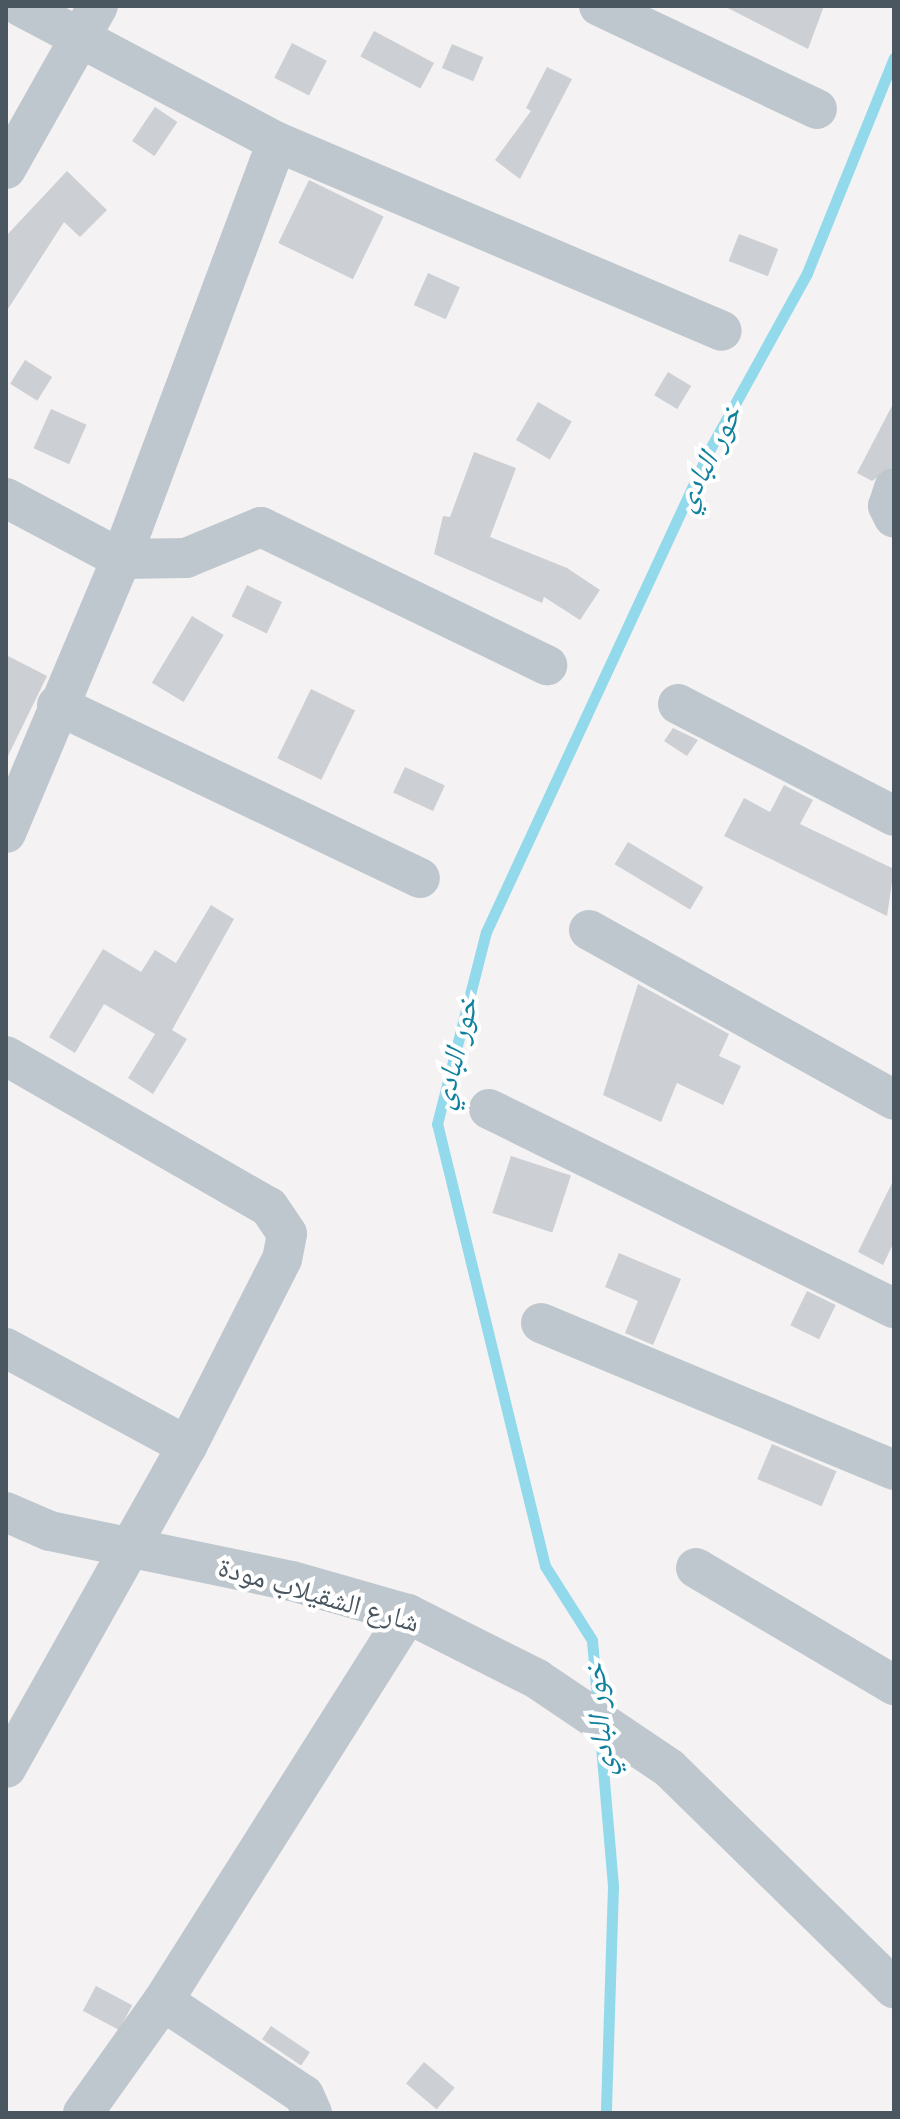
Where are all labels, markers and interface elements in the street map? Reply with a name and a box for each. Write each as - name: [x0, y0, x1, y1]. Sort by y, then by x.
- water label: خور البادي: [666, 399, 750, 517]
- water label: خور البادي: [424, 994, 486, 1112]
- street label: شارع الشقيلاب مودة: [215, 1549, 423, 1639]
- water label: خور البادي: [576, 1662, 622, 1778]

